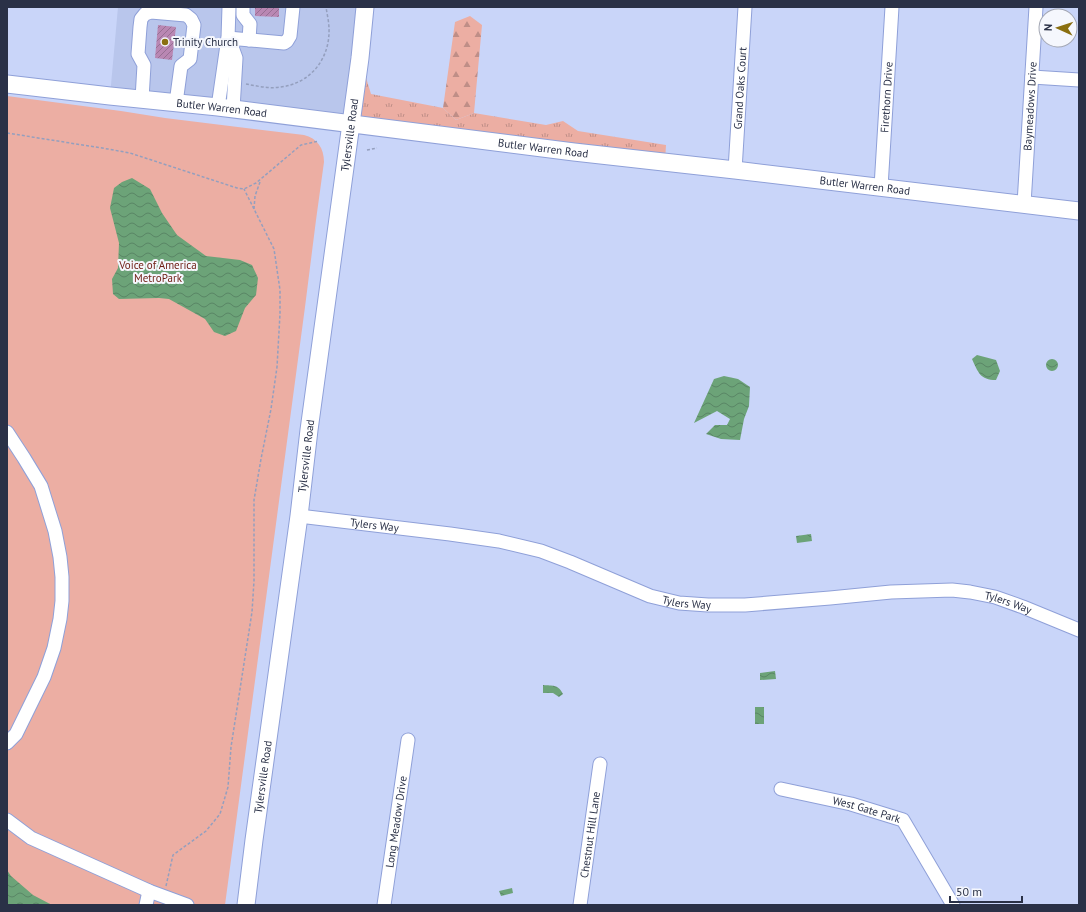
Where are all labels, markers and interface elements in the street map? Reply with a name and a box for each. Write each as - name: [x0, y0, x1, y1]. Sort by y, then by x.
- north arrow: [1038, 8, 1078, 48]
- text: N: [1041, 23, 1055, 31]
- place label: Trinity Church: [173, 35, 238, 49]
- marker: Trinity Church: [160, 37, 170, 47]
- street label: Grand Oaks Court: [731, 46, 750, 130]
- street label: Firethorn Drive: [877, 61, 896, 133]
- street label: Baymeadows Drive: [1020, 61, 1040, 151]
- street label: Butler Warren Road: [176, 96, 268, 120]
- street label: Tylersville Road: [338, 97, 361, 172]
- street label: Butler Warren Road: [497, 135, 589, 161]
- street label: Butler Warren Road: [819, 173, 911, 198]
- park label: Voice of America MetroPark: [118, 258, 197, 285]
- street label: Tylersville Road: [295, 418, 317, 493]
- street label: Tylers Way: [349, 515, 401, 535]
- street label: Tylers Way: [983, 588, 1035, 617]
- street label: Tylers Way: [661, 592, 712, 612]
- street label: Tylersville Road: [251, 740, 275, 815]
- street label: Long Meadow Drive: [382, 775, 410, 869]
- street label: Chestnut Hill Lane: [577, 790, 603, 879]
- street label: West Gate Park: [831, 793, 903, 826]
- scale bar: [950, 878, 1022, 904]
- text: 50 m: [956, 884, 982, 899]

